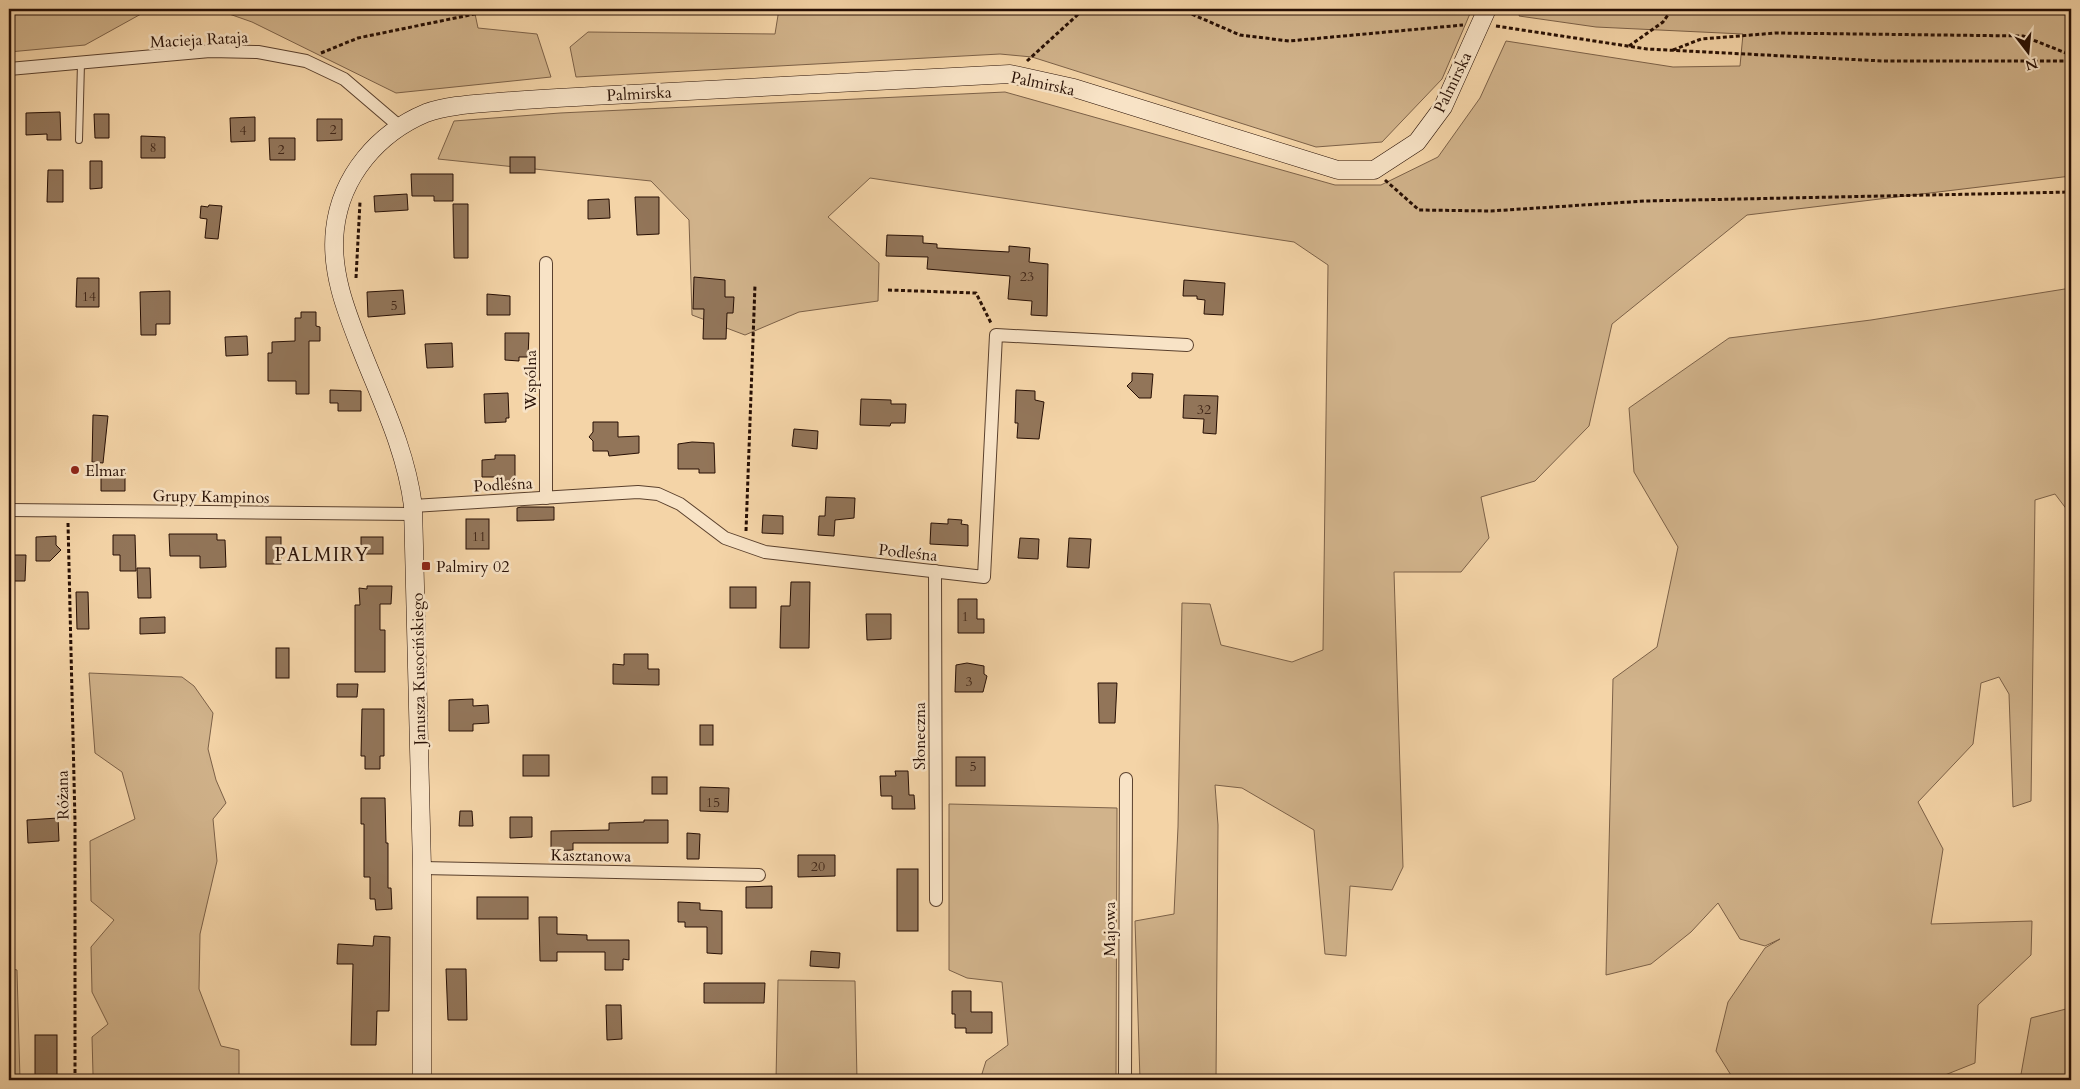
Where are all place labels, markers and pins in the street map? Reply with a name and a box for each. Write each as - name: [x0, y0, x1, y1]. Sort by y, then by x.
- place label: Elmar: [85, 460, 125, 482]
- marker: Elmar: [69, 464, 81, 476]
- place label: Palmiry 02: [436, 556, 509, 578]
- marker: Palmiry 02: [420, 560, 432, 572]

